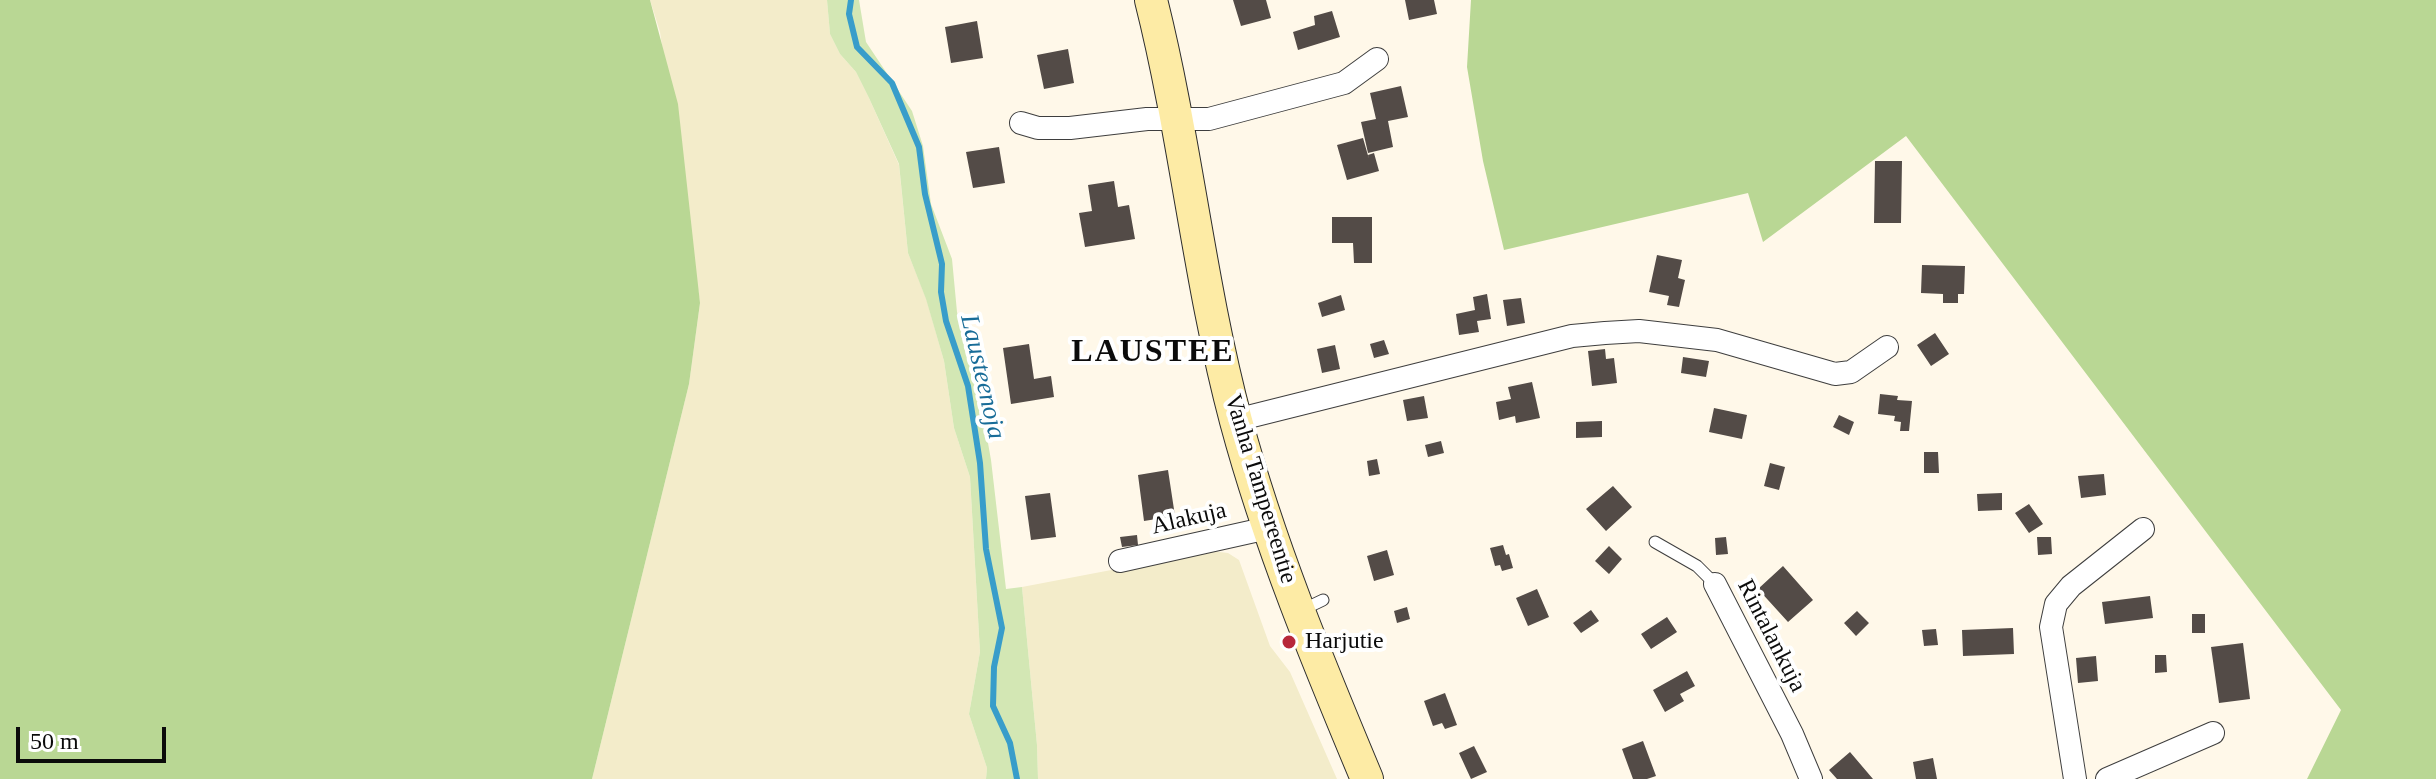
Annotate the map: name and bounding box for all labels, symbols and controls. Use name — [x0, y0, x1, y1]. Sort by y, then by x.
water label: Lausteenoja — [953, 312, 1011, 442]
district label: LAUSTEE — [1071, 334, 1235, 372]
street label: Vanha Tampereentie — [1218, 391, 1302, 587]
street label: Alakuja — [1149, 496, 1229, 542]
street label: Rintalankuja — [1730, 575, 1812, 697]
place label: Harjutie — [1305, 628, 1384, 656]
marker: Harjutie — [1280, 633, 1298, 651]
scale bar — [20, 711, 170, 761]
text: 50 m — [30, 728, 79, 754]

